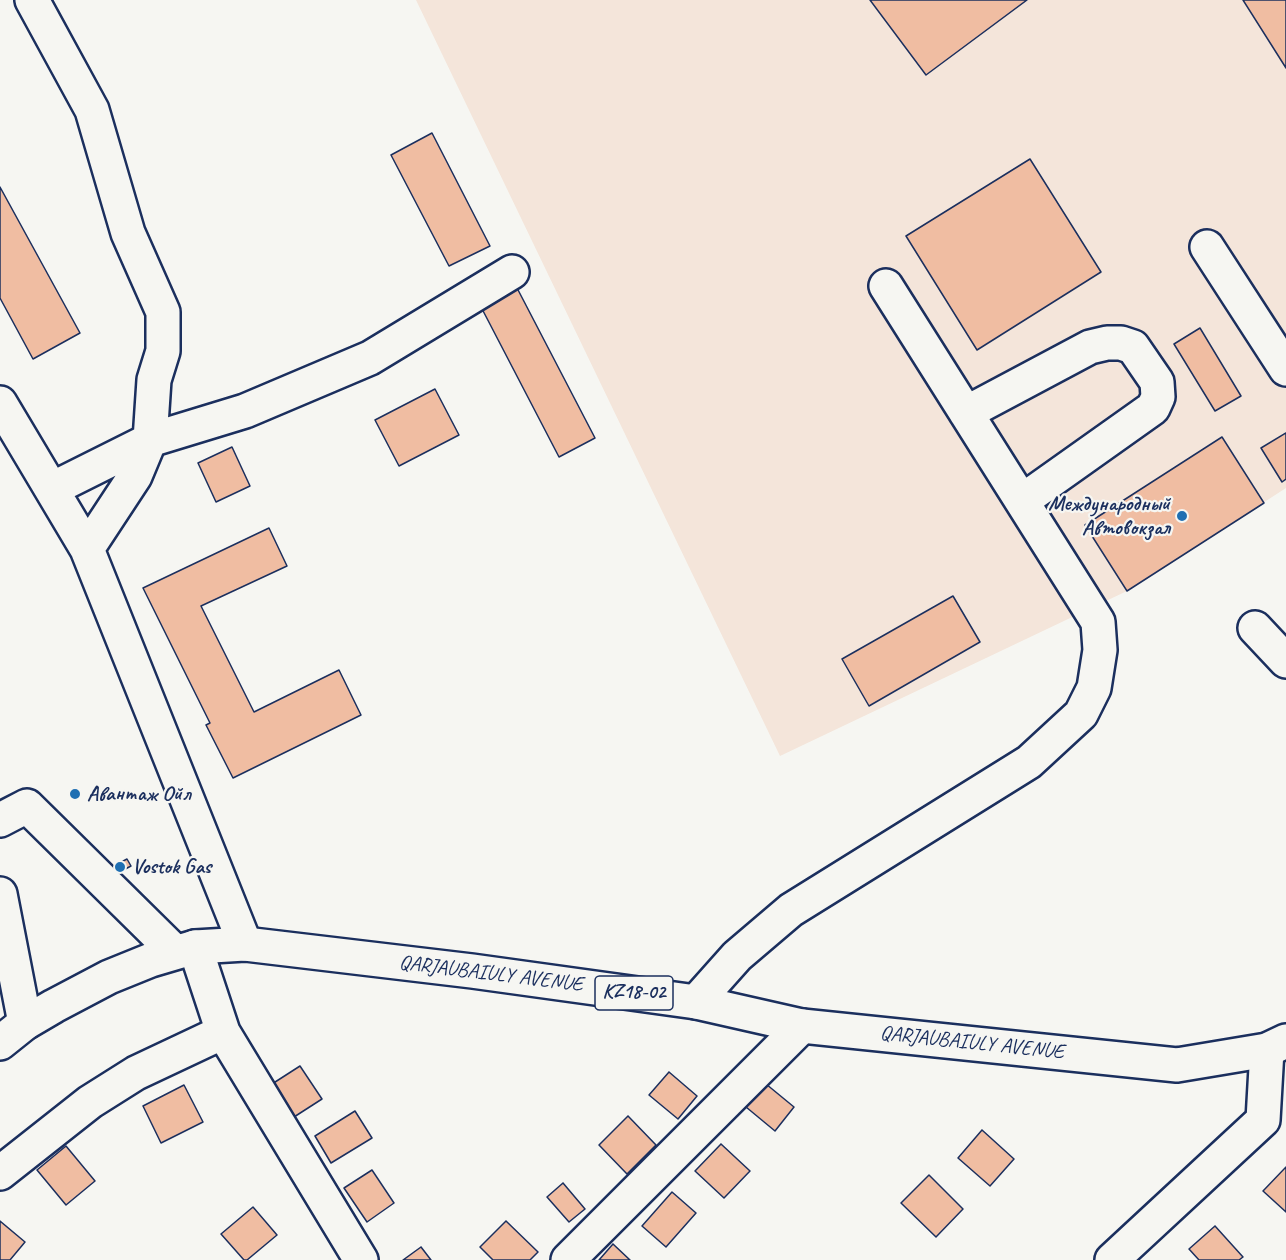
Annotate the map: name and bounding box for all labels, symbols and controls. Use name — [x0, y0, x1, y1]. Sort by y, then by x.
place label: Международный Автовокзал — [1048, 491, 1170, 541]
marker: Международный Автовокзал — [1175, 509, 1189, 523]
place label: Авантаж Ойл — [87, 781, 190, 807]
marker: Авантаж Ойл — [68, 787, 82, 801]
place label: Vostok Gas — [132, 854, 211, 880]
marker: Vostok Gas — [113, 860, 127, 874]
street label: QARJAUBAIULY AVENUE — [398, 950, 584, 998]
road number: KZ18-02 — [595, 976, 673, 1010]
street label: QARJAUBAIULY AVENUE — [879, 1021, 1065, 1065]

